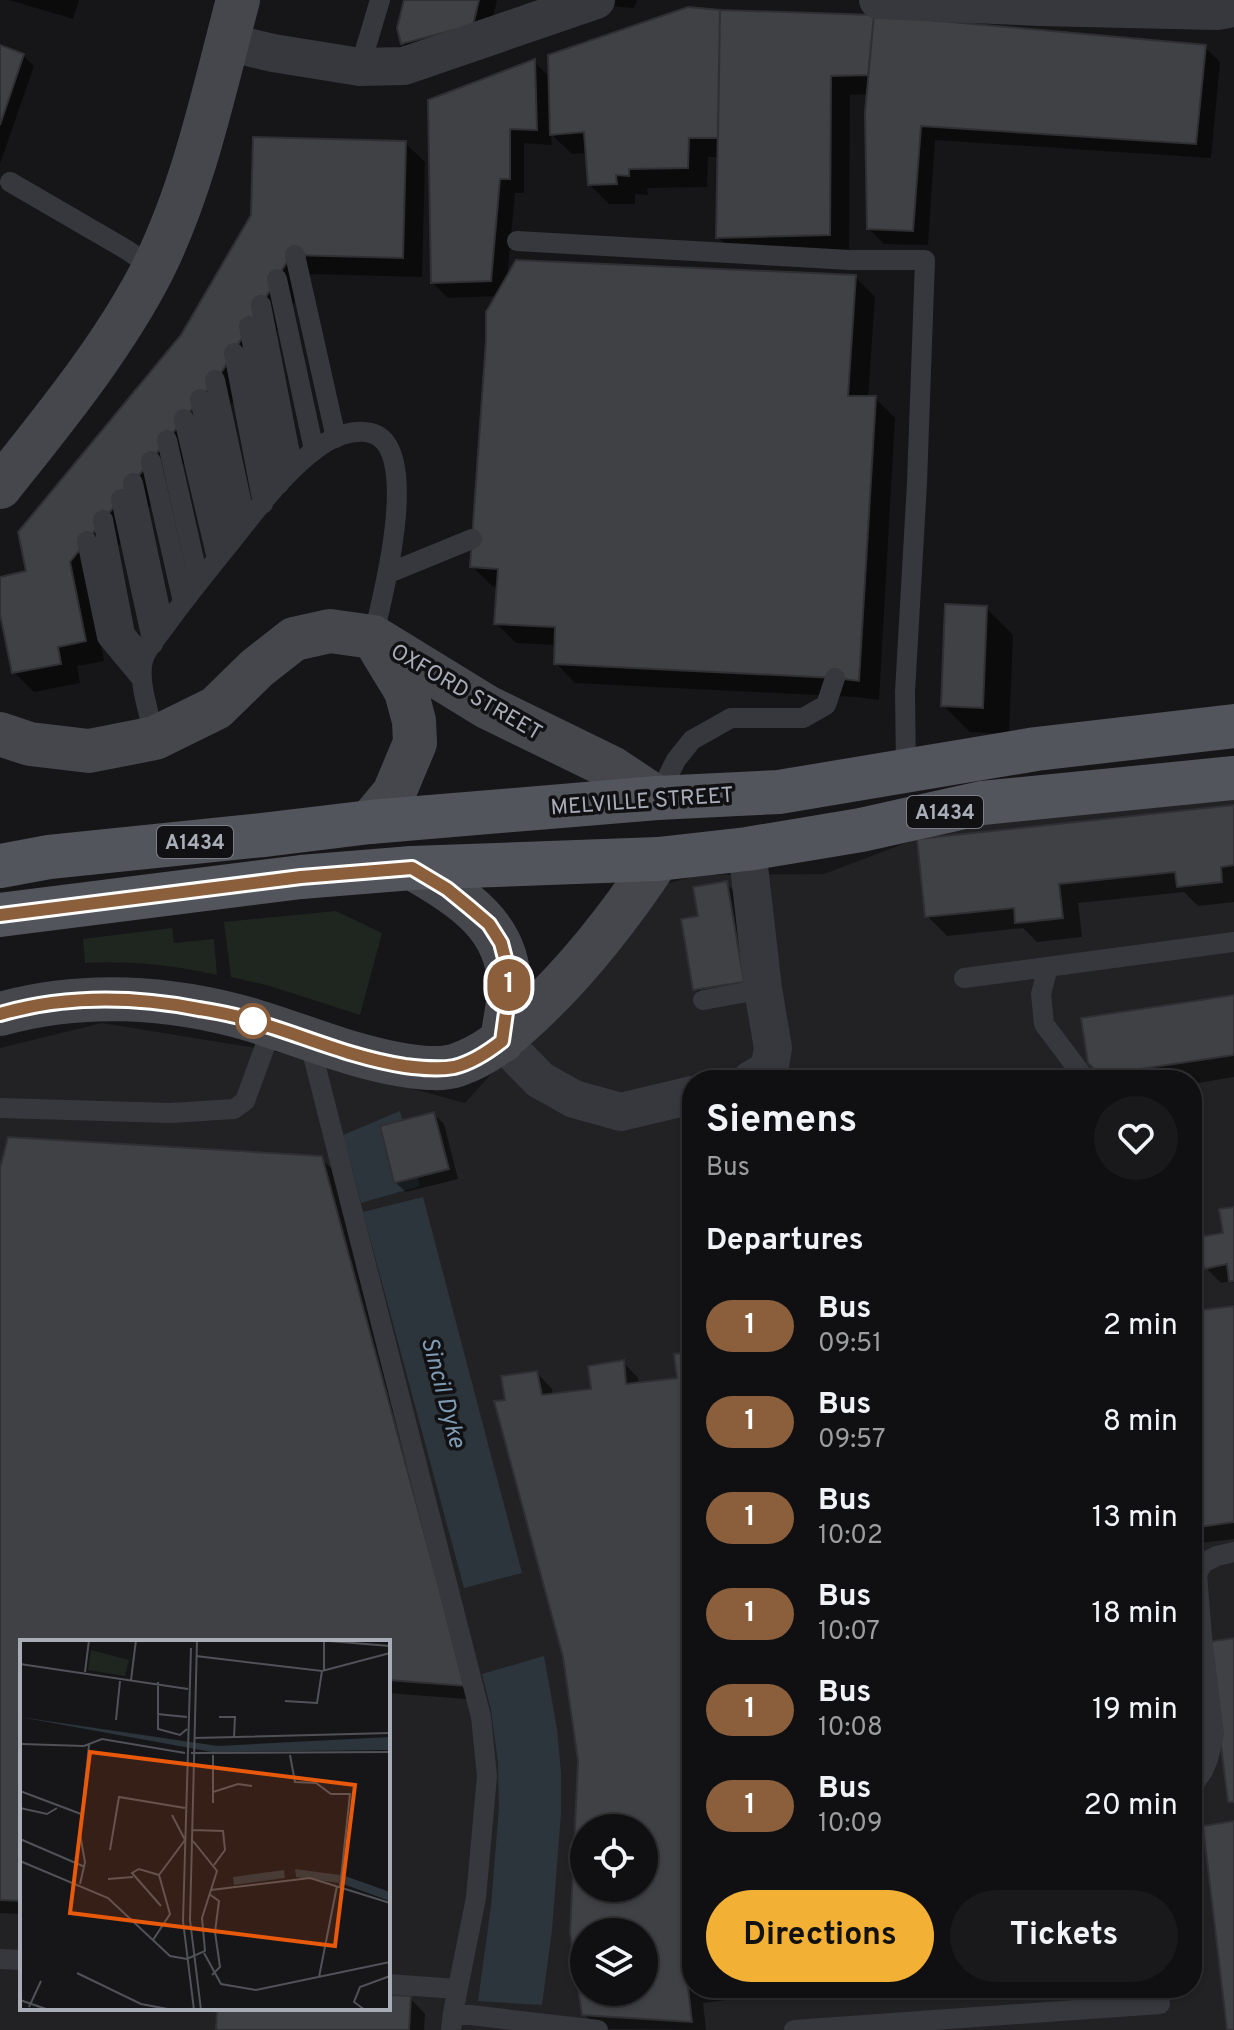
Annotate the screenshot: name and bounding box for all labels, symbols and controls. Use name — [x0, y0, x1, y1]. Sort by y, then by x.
street label: OXFORD STREET — [385, 639, 546, 747]
street label: MELVILLE STREET — [550, 783, 735, 822]
road number: A1434 — [907, 796, 983, 828]
road number: A1434 — [157, 826, 233, 858]
line badge: 1 — [483, 959, 535, 1011]
text: 1 — [503, 967, 515, 1003]
unlabelled marker — [236, 1004, 270, 1038]
button: heart — [1094, 1096, 1178, 1180]
text: Siemens — [706, 1097, 857, 1146]
text: Bus — [706, 1152, 750, 1185]
text: Departures — [706, 1223, 864, 1260]
text: Bus — [818, 1291, 871, 1328]
text: 1 — [744, 1308, 756, 1344]
text: 2 min — [1103, 1308, 1178, 1345]
text: 09:51 — [818, 1328, 882, 1361]
water label: Sincil Dyke — [413, 1334, 471, 1452]
text: Bus — [818, 1387, 871, 1424]
text: 1 — [744, 1404, 756, 1440]
text: 8 min — [1103, 1404, 1178, 1441]
text: 09:57 — [818, 1424, 886, 1457]
text: Bus — [818, 1483, 871, 1520]
text: 1 — [744, 1500, 756, 1536]
text: 13 min — [1092, 1500, 1178, 1537]
text: 10:02 — [818, 1520, 883, 1553]
text: Bus — [818, 1579, 871, 1616]
text: 1 — [744, 1596, 756, 1632]
text: 18 min — [1092, 1596, 1178, 1633]
text: 10:07 — [818, 1616, 880, 1649]
inset map — [20, 1640, 390, 2010]
text: Bus — [818, 1675, 871, 1712]
text: 1 — [744, 1692, 756, 1728]
text: 19 min — [1092, 1692, 1178, 1729]
text: 10:08 — [818, 1712, 883, 1745]
text: Bus — [818, 1771, 871, 1808]
text: 1 — [744, 1788, 756, 1824]
text: 20 min — [1083, 1788, 1178, 1825]
text: 10:09 — [818, 1808, 882, 1841]
map controls — [570, 1814, 658, 2006]
button: locate — [570, 1814, 658, 1902]
button: Directions — [706, 1890, 934, 1982]
button: Tickets — [950, 1890, 1178, 1982]
button: layers — [570, 1918, 658, 2006]

